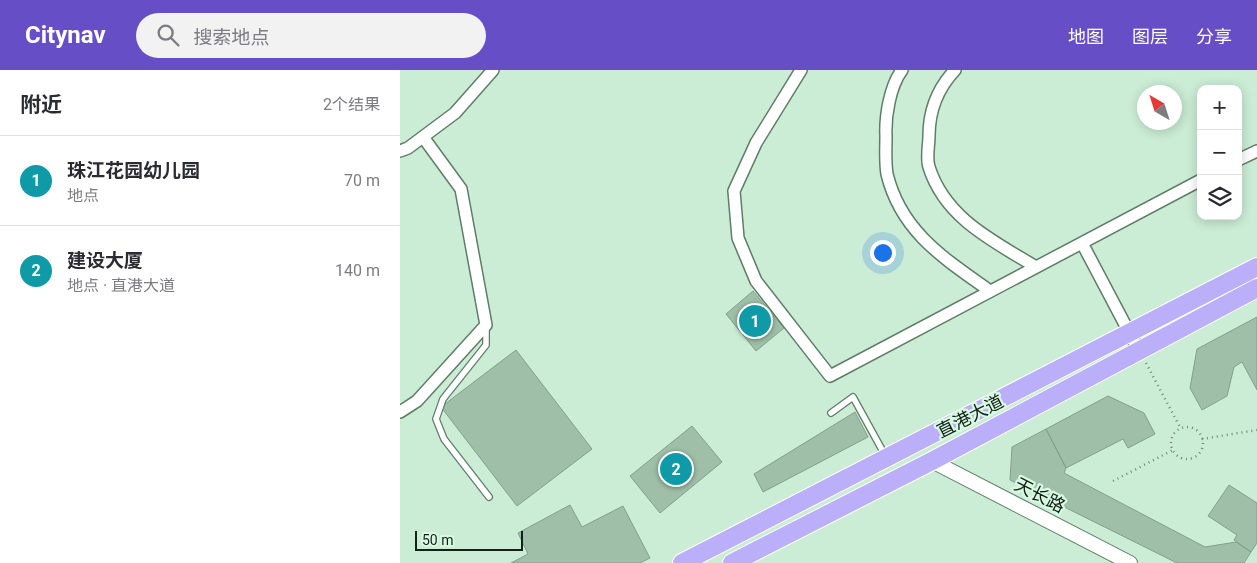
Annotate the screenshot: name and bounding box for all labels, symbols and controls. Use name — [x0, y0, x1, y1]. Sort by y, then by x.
search box — [136, 13, 486, 58]
text: Citynav — [25, 21, 106, 49]
icon: search — [154, 21, 182, 49]
text: 搜索地点 — [194, 26, 270, 49]
text: 地图 — [1068, 26, 1104, 47]
text: 图层 — [1132, 26, 1168, 47]
text: 分享 — [1196, 26, 1232, 47]
north arrow — [1137, 85, 1182, 130]
map controls — [1197, 85, 1242, 220]
button: + — [1197, 85, 1242, 130]
text: 附近 — [20, 93, 62, 117]
text: 2个结果 — [323, 95, 380, 114]
button: − — [1197, 130, 1242, 175]
text: 珠江花园幼儿园 — [67, 159, 200, 182]
text: 1 — [31, 171, 41, 190]
text: 70 m — [344, 171, 380, 190]
button: layers — [1197, 175, 1242, 220]
text: 地点 — [67, 186, 99, 205]
your location — [870, 240, 896, 266]
text: 建设大厦 — [67, 249, 143, 272]
text: 2 — [31, 261, 41, 280]
text: 140 m — [335, 261, 380, 280]
text: 地点 · 直港大道 — [67, 276, 175, 295]
pin: 1 — [739, 302, 771, 340]
street label: 直港大道 — [933, 390, 1007, 442]
pin: 2 — [660, 450, 692, 488]
street label: 天长路 — [1011, 473, 1069, 517]
scale bar — [415, 528, 522, 551]
text: 50 m — [422, 532, 454, 548]

